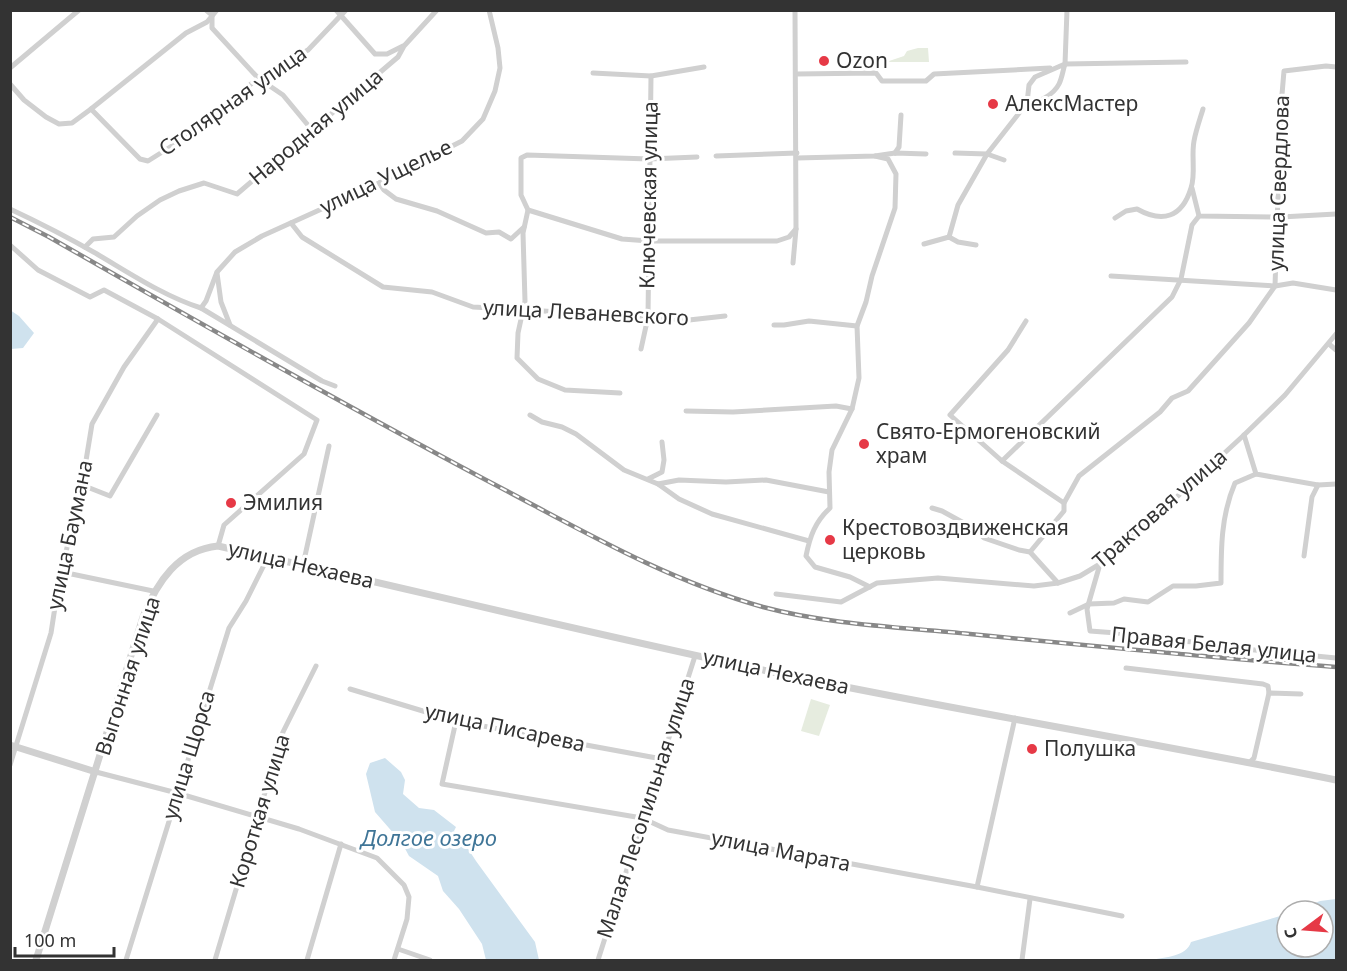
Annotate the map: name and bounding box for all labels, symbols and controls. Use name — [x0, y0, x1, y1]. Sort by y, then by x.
street label: Столярная улица — [153, 39, 312, 162]
place label: Ozon — [836, 46, 888, 74]
marker: Ozon — [817, 54, 831, 68]
street label: Народная улица — [242, 62, 388, 191]
place label: АлексМастер — [1005, 89, 1138, 117]
street label: улица Свердлова — [1261, 95, 1295, 271]
marker: АлексМастер — [986, 97, 1000, 111]
street label: Ключевская улица — [632, 101, 664, 289]
street label: улица Ущелье — [315, 132, 456, 220]
street label: улица Леваневского — [482, 293, 690, 331]
place label: Свято-Ермогеновский храм — [876, 417, 1101, 469]
marker: Свято-Ермогеновский храм — [857, 437, 871, 451]
street label: Трактовая улица — [1086, 442, 1232, 574]
street label: улица Баумана — [39, 457, 99, 612]
place label: Эмилия — [243, 488, 323, 516]
marker: Эмилия — [224, 496, 238, 510]
place label: Крестовоздвиженская церковь — [842, 513, 1069, 565]
marker: Крестовоздвиженская церковь — [823, 533, 837, 547]
street label: улица Нехаева — [226, 534, 377, 594]
street label: Выгонная улица — [88, 593, 166, 759]
street label: Правая Белая улица — [1110, 619, 1318, 669]
street label: улица Нехаева — [701, 642, 852, 700]
street label: Малая Лесопильная улица — [590, 674, 700, 942]
street label: улица Щорса — [155, 687, 221, 823]
street label: улица Писарева — [422, 696, 588, 758]
street label: Короткая улица — [222, 730, 296, 891]
place label: Полушка — [1044, 734, 1136, 762]
marker: Полушка — [1025, 742, 1039, 756]
water label: Долгое озеро — [359, 822, 497, 852]
street label: улица Марата — [709, 823, 853, 877]
north arrow — [1275, 899, 1335, 959]
scale bar — [15, 920, 114, 958]
text: С — [1279, 925, 1303, 941]
text: 100 m — [24, 928, 76, 952]

